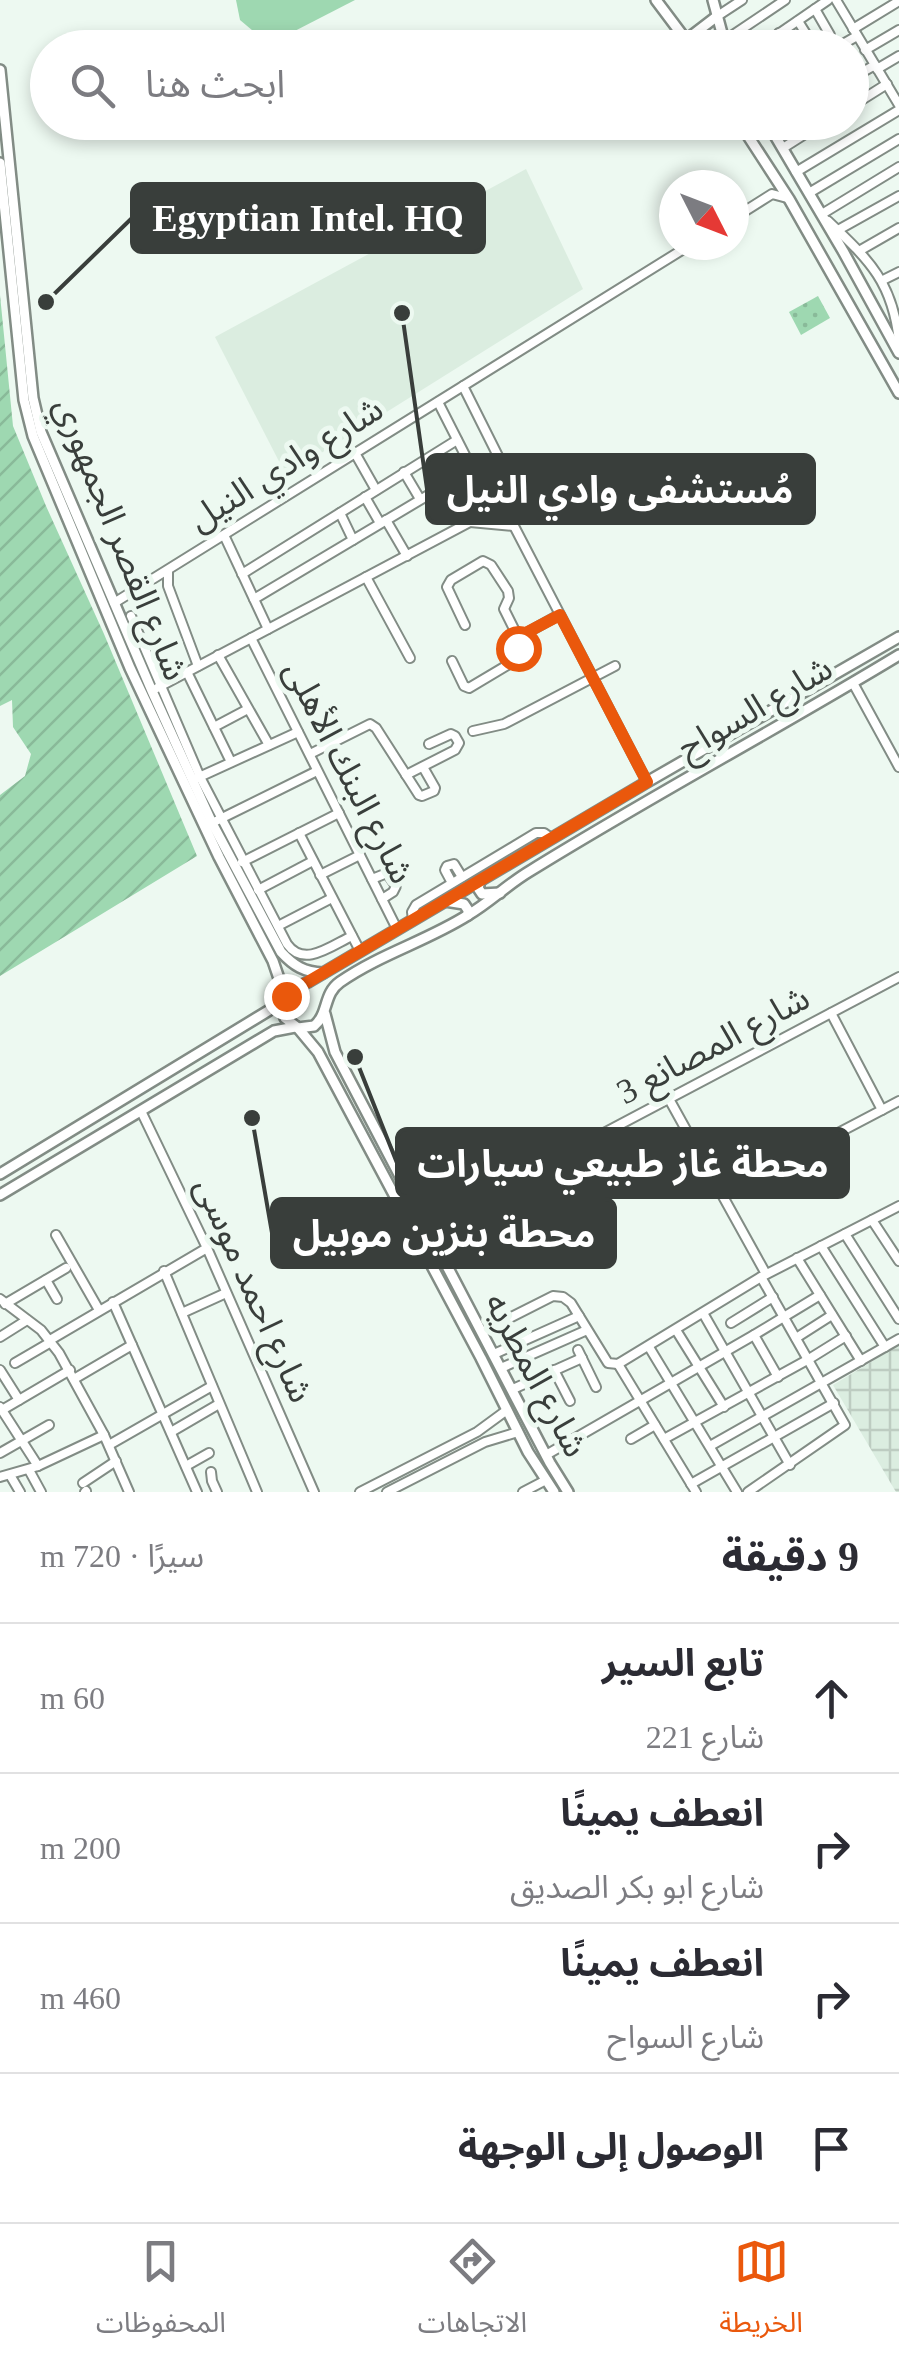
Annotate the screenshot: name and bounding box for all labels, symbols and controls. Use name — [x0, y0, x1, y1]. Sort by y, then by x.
search box — [30, 30, 869, 140]
icon: search — [65, 58, 120, 113]
text: ابحث هنا — [145, 63, 285, 105]
north arrow — [659, 170, 749, 260]
callout: Egyptian Intel. HQ — [132, 184, 484, 252]
text: Egyptian Intel. HQ — [152, 197, 464, 239]
street label: شارع وادي النيل — [182, 389, 394, 545]
street label: شارع القصر الجمهوري — [40, 392, 195, 689]
callout: مُستشفى وادي النيل — [427, 455, 814, 523]
text: مُستشفى وادي النيل — [447, 469, 793, 521]
route start — [496, 626, 542, 672]
street label: شارع السواح — [671, 648, 842, 773]
street label: شارع البنك الأهلى — [271, 654, 422, 892]
route end — [264, 974, 310, 1020]
street label: شارع المصانع 3 — [610, 978, 819, 1117]
callout: محطة غاز طبيعي سيارات — [397, 1129, 848, 1197]
text: محطة غاز طبيعي سيارات — [417, 1143, 829, 1195]
street label: شارع احمد موسى — [182, 1172, 321, 1411]
callout: محطة بنزين موبيل — [272, 1199, 615, 1267]
text: محطة بنزين موبيل — [293, 1213, 595, 1256]
street label: شارع المطريه — [471, 1286, 595, 1466]
text: 9 دقيقة — [722, 1534, 859, 1580]
text: سيرًا · 720 m — [40, 1538, 204, 1574]
text: تابع السير — [602, 1642, 764, 1684]
icon: ahead — [804, 1671, 859, 1726]
text: 60 m — [40, 1680, 105, 1716]
text: شارع 221 — [646, 1719, 764, 1755]
text: انعطف يمينًا — [560, 1792, 764, 1834]
icon: right — [804, 1821, 859, 1876]
text: 200 m — [40, 1830, 121, 1866]
text: شارع ابو بكر الصديق — [510, 1869, 764, 1905]
text: انعطف يمينًا — [560, 1942, 764, 1984]
icon: right — [804, 1971, 859, 2026]
text: 460 m — [40, 1980, 121, 2016]
text: شارع السواح — [607, 2019, 764, 2055]
icon: arrive — [804, 2121, 859, 2176]
text: الوصول إلى الوجهة — [458, 2126, 764, 2168]
tab: المحفوظات — [96, 2234, 226, 2353]
tab: الاتجاهات — [418, 2234, 527, 2353]
tab: الخريطة — [719, 2234, 803, 2353]

